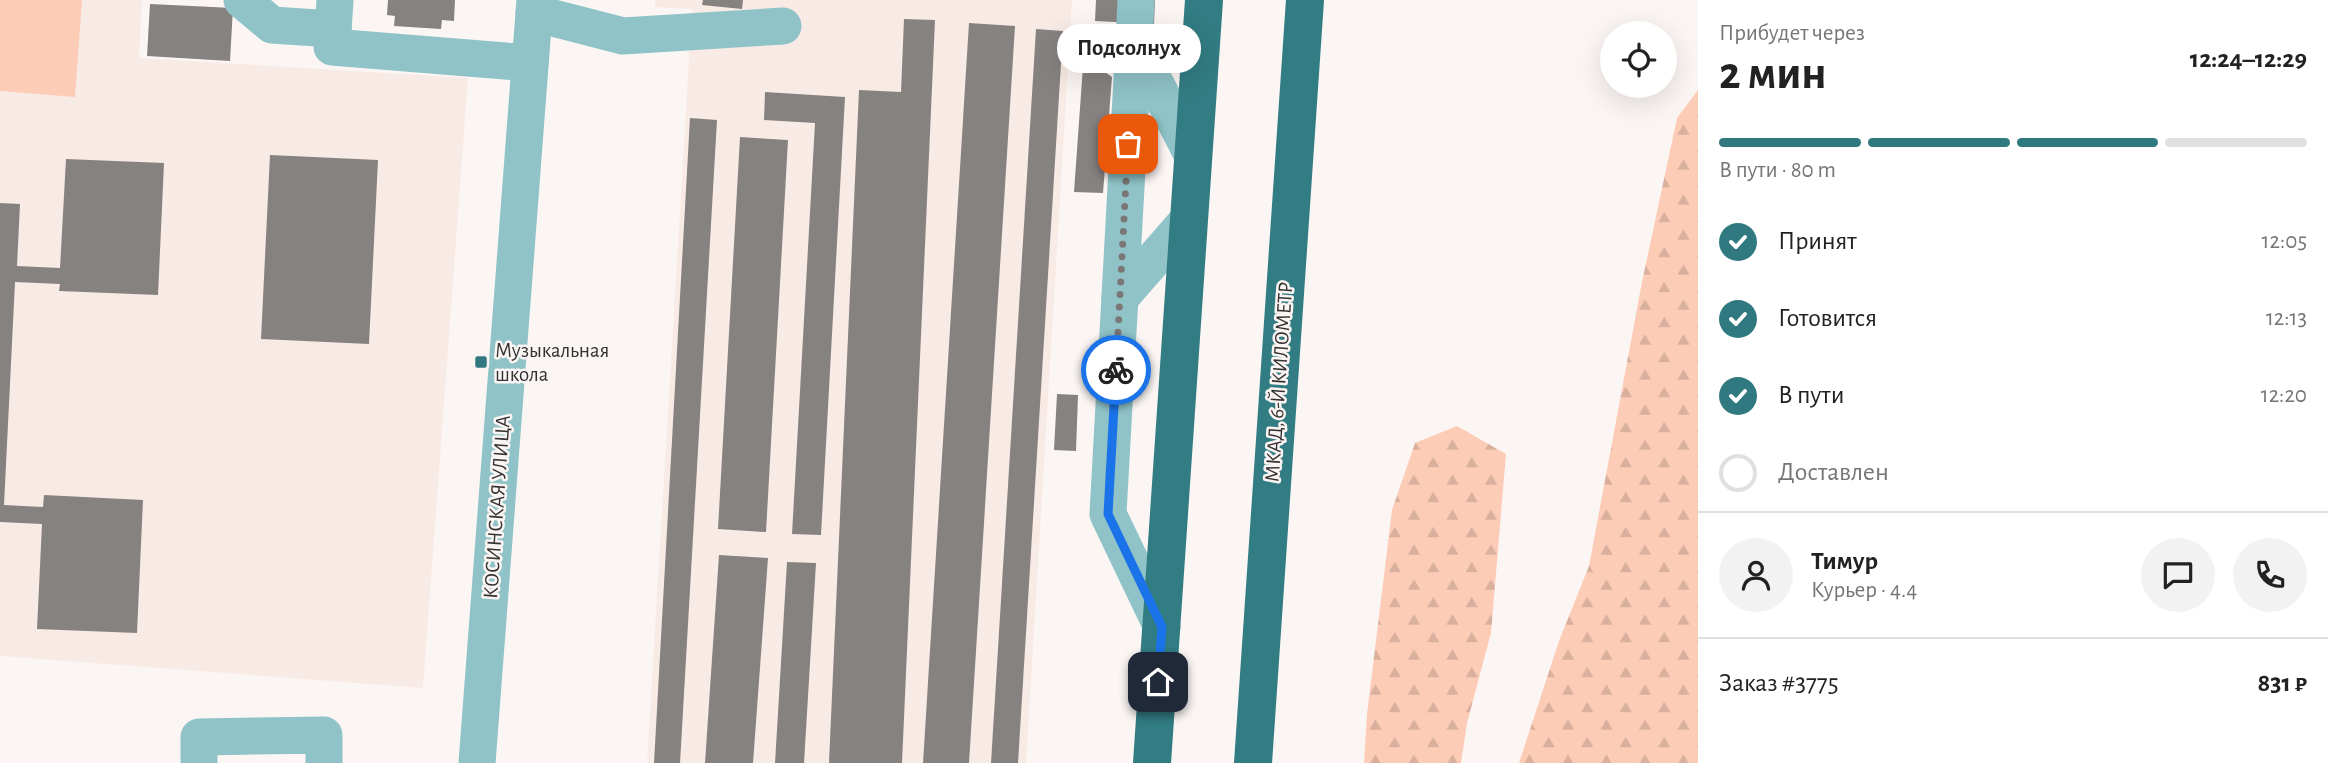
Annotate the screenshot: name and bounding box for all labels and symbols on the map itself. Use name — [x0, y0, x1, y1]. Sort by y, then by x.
callout: Подсолнух — [1056, 25, 1200, 74]
pin — [1098, 114, 1158, 174]
street label: МКАД, 6-Й КИЛОМЕТР — [1261, 281, 1296, 483]
courier — [1081, 335, 1151, 405]
place label: Музыкальная школа — [495, 340, 609, 385]
marker: Музыкальная школа — [473, 354, 489, 370]
street label: КОСИНСКАЯ УЛИЦА — [480, 414, 514, 600]
pin — [1128, 652, 1188, 712]

